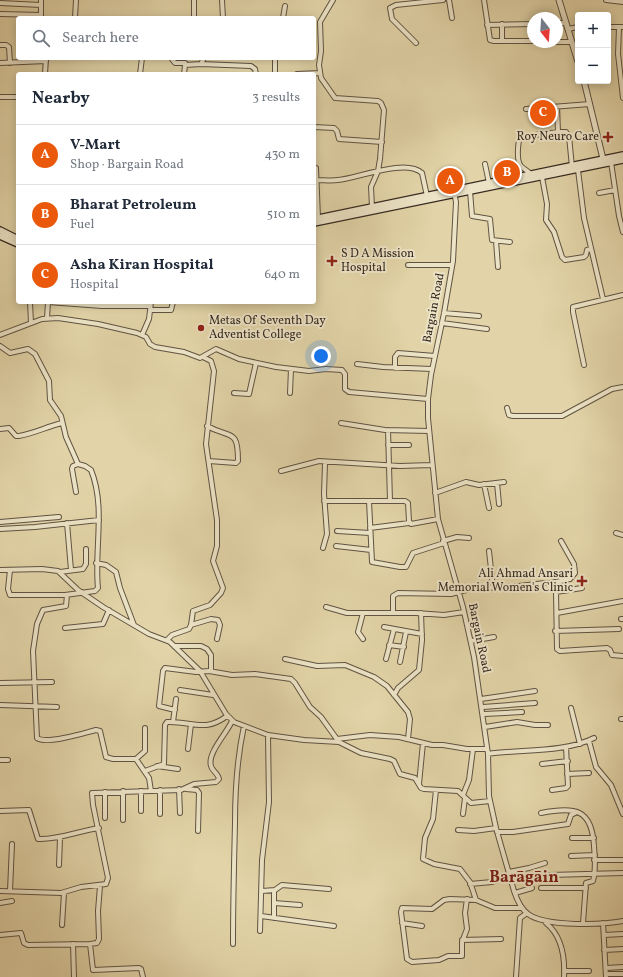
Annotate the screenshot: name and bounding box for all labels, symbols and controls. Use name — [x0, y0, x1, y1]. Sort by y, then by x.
north arrow — [527, 12, 563, 48]
map controls — [575, 12, 611, 84]
button: + — [575, 12, 611, 48]
search box — [16, 16, 316, 60]
icon: search — [30, 27, 52, 49]
text: Search here — [62, 28, 139, 49]
button: − — [575, 48, 611, 84]
text: Nearby — [32, 87, 90, 110]
text: 3 results — [252, 89, 300, 107]
pin: C — [530, 98, 556, 128]
place label: Roy Neuro Care — [517, 129, 599, 145]
marker: Roy Neuro Care — [602, 131, 614, 143]
text: V-Mart — [70, 135, 120, 156]
text: A — [40, 146, 50, 164]
text: 430 m — [264, 146, 300, 164]
text: Shop · Bargain Road — [70, 156, 184, 174]
pin: B — [494, 158, 520, 188]
pin: A — [437, 166, 463, 196]
text: Bharat Petroleum — [70, 195, 196, 216]
text: B — [41, 206, 49, 224]
text: 510 m — [267, 206, 300, 224]
text: Fuel — [70, 216, 94, 234]
place label: S D A Mission Hospital — [341, 246, 414, 276]
text: Asha Kiran Hospital — [70, 255, 214, 276]
marker: S D A Mission Hospital — [326, 255, 338, 267]
text: C — [41, 266, 49, 284]
text: 640 m — [264, 266, 300, 284]
street label: Bargain Road — [419, 271, 449, 344]
text: Hospital — [70, 276, 119, 294]
place label: Metas Of Seventh Day Adventist College — [209, 313, 326, 343]
marker: Metas Of Seventh Day Adventist College — [196, 323, 206, 333]
your location — [311, 346, 331, 366]
place label: Ali Ahmad Ansari Memorial Women's Clinic — [438, 566, 573, 596]
marker: Ali Ahmad Ansari Memorial Women's Clinic — [576, 575, 588, 587]
street label: Bargain Road — [464, 602, 494, 675]
district label: Barāgāin — [489, 867, 559, 889]

